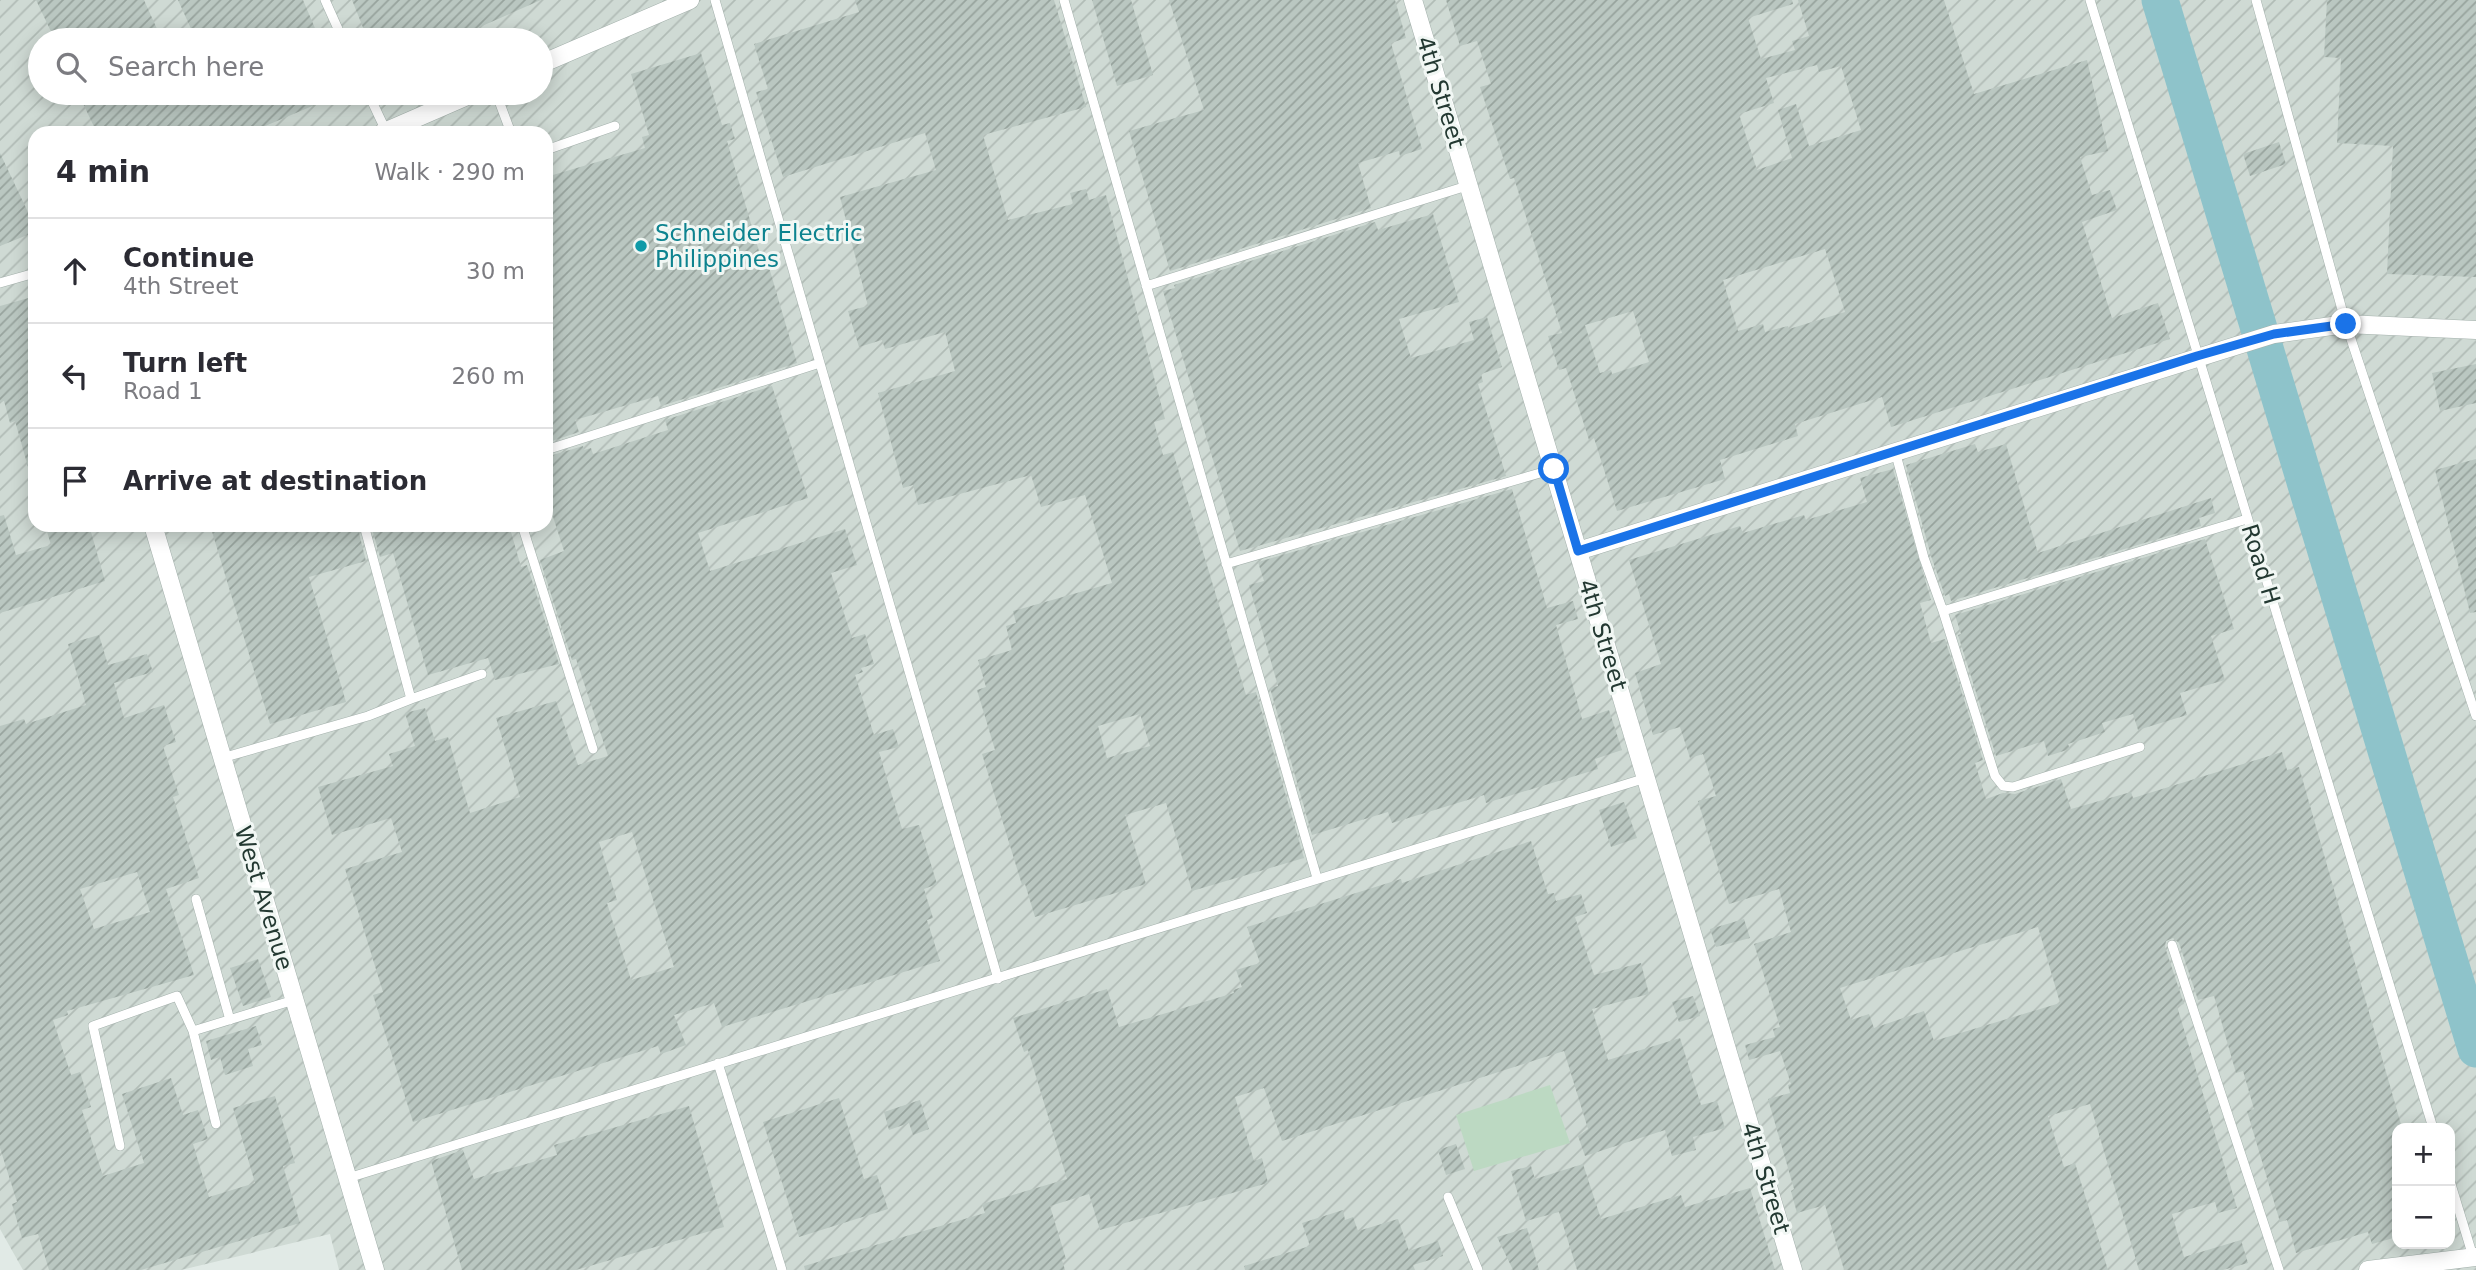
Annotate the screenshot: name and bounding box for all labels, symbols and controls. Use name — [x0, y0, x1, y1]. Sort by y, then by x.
search box — [28, 28, 553, 105]
street label: 4th Street — [1412, 33, 1470, 151]
icon: search — [52, 48, 90, 86]
text: Search here — [108, 52, 264, 82]
text: 4 min — [56, 154, 150, 189]
text: Walk · 290 m — [374, 159, 525, 185]
place label: Schneider Electric Philippines — [655, 220, 863, 272]
marker: Schneider Electric Philippines — [633, 238, 649, 254]
text: Continue — [123, 243, 254, 273]
icon: ahead — [56, 252, 94, 290]
text: 30 m — [466, 258, 525, 284]
text: 4th Street — [123, 273, 238, 299]
route end — [2330, 308, 2361, 339]
text: Turn left — [123, 348, 247, 378]
icon: left — [56, 357, 94, 395]
text: 260 m — [451, 363, 525, 389]
text: Road 1 — [123, 378, 203, 404]
route start — [1538, 453, 1569, 484]
icon: arrive — [56, 462, 94, 500]
text: Arrive at destination — [123, 466, 427, 496]
street label: Road H — [2237, 521, 2285, 607]
street label: 4th Street — [1574, 576, 1632, 694]
street label: West Avenue — [230, 823, 298, 973]
street label: 4th Street — [1737, 1119, 1795, 1237]
map controls — [2392, 1123, 2455, 1249]
button: + — [2392, 1123, 2455, 1186]
button: − — [2392, 1186, 2455, 1249]

